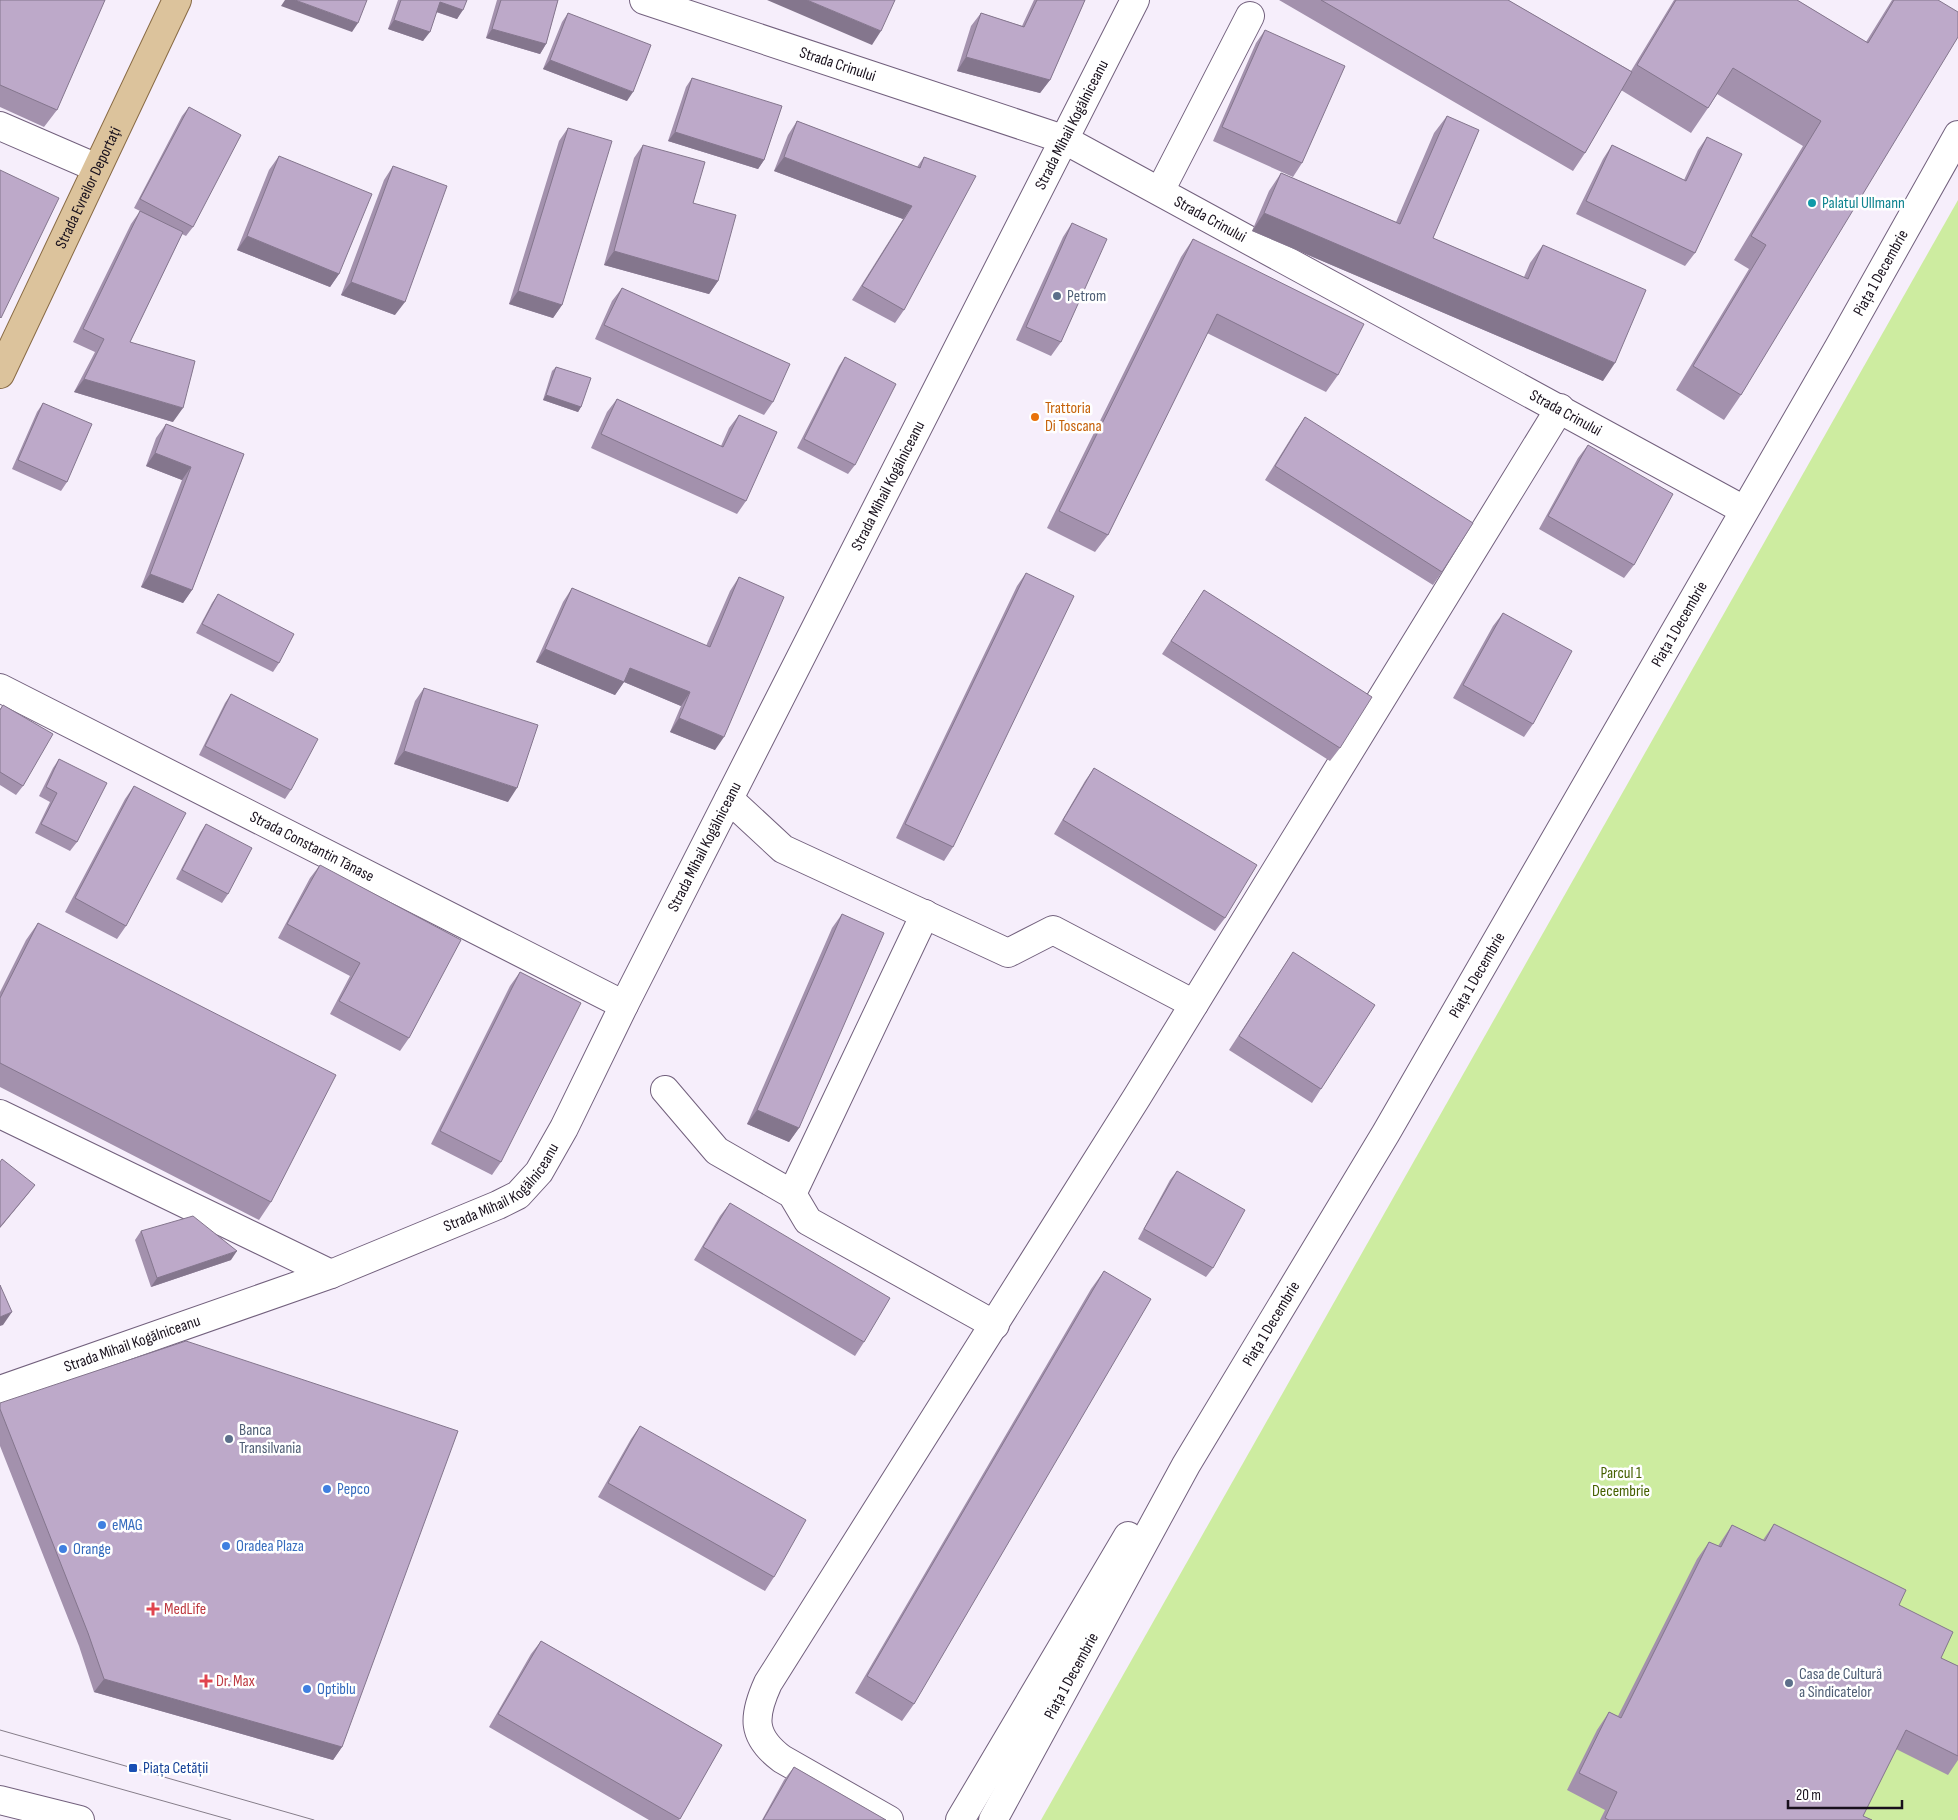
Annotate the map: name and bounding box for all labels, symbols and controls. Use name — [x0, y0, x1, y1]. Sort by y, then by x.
street label: Strada Crinului — [797, 43, 878, 86]
street label: Strada Mihail Kogălniceanu — [1031, 57, 1112, 193]
street label: Strada Evreilor Deportaţi — [51, 124, 125, 252]
street label: Strada Crinului — [1171, 192, 1249, 246]
place label: Palatul Ullmann — [1822, 194, 1905, 213]
marker: Palatul Ullmann — [1806, 197, 1818, 209]
street label: Piața 1 Decembrie — [1849, 226, 1912, 319]
place label: Petrom — [1067, 287, 1106, 306]
marker: Petrom — [1051, 290, 1063, 302]
street label: Strada Crinului — [1526, 386, 1605, 440]
place label: Trattoria Di Toscana — [1045, 399, 1102, 436]
marker: Trattoria Di Toscana — [1029, 411, 1041, 423]
street label: Strada Mihail Kogălniceanu — [847, 418, 929, 554]
street label: Piața 1 Decembrie — [1647, 578, 1711, 670]
street label: Strada Mihail Kogălniceanu — [664, 779, 745, 915]
street label: Strada Constantin Tănase — [247, 807, 377, 886]
street label: Piața 1 Decembrie — [1445, 929, 1509, 1021]
street label: Strada Mihail Kogălniceanu — [441, 1140, 563, 1236]
street label: Piața 1 Decembrie — [1238, 1278, 1304, 1370]
street label: Strada Mihail Kogălniceanu — [62, 1311, 203, 1376]
place label: Banca Transilvania — [239, 1421, 301, 1458]
marker: Banca Transilvania — [223, 1433, 235, 1445]
park label: Parcul 1 Decembrie — [1592, 1464, 1650, 1501]
place label: Pepco — [337, 1480, 370, 1499]
marker: Pepco — [321, 1483, 333, 1495]
place label: eMAG — [112, 1516, 143, 1535]
marker: eMAG — [96, 1519, 108, 1531]
place label: Oradea Plaza — [236, 1537, 304, 1556]
place label: Orange — [73, 1540, 111, 1559]
marker: Oradea Plaza — [220, 1540, 232, 1552]
marker: Orange — [57, 1543, 69, 1555]
place label: MedLife — [164, 1600, 206, 1619]
marker: MedLife — [146, 1602, 160, 1616]
street label: Piața 1 Decembrie — [1040, 1629, 1103, 1722]
place label: Casa de Cultură a Sindicatelor — [1799, 1665, 1882, 1702]
place label: Dr. Max — [216, 1672, 255, 1691]
marker: Dr. Max — [200, 1675, 212, 1687]
marker: Casa de Cultură a Sindicatelor — [1783, 1677, 1795, 1689]
place label: Optiblu — [317, 1680, 356, 1699]
marker: Optiblu — [301, 1683, 313, 1695]
place label: Piața Cetății — [143, 1759, 208, 1778]
marker: Piața Cetății — [127, 1762, 139, 1774]
scale bar — [1788, 1778, 1902, 1810]
text: 20 m — [1796, 1786, 1821, 1805]

